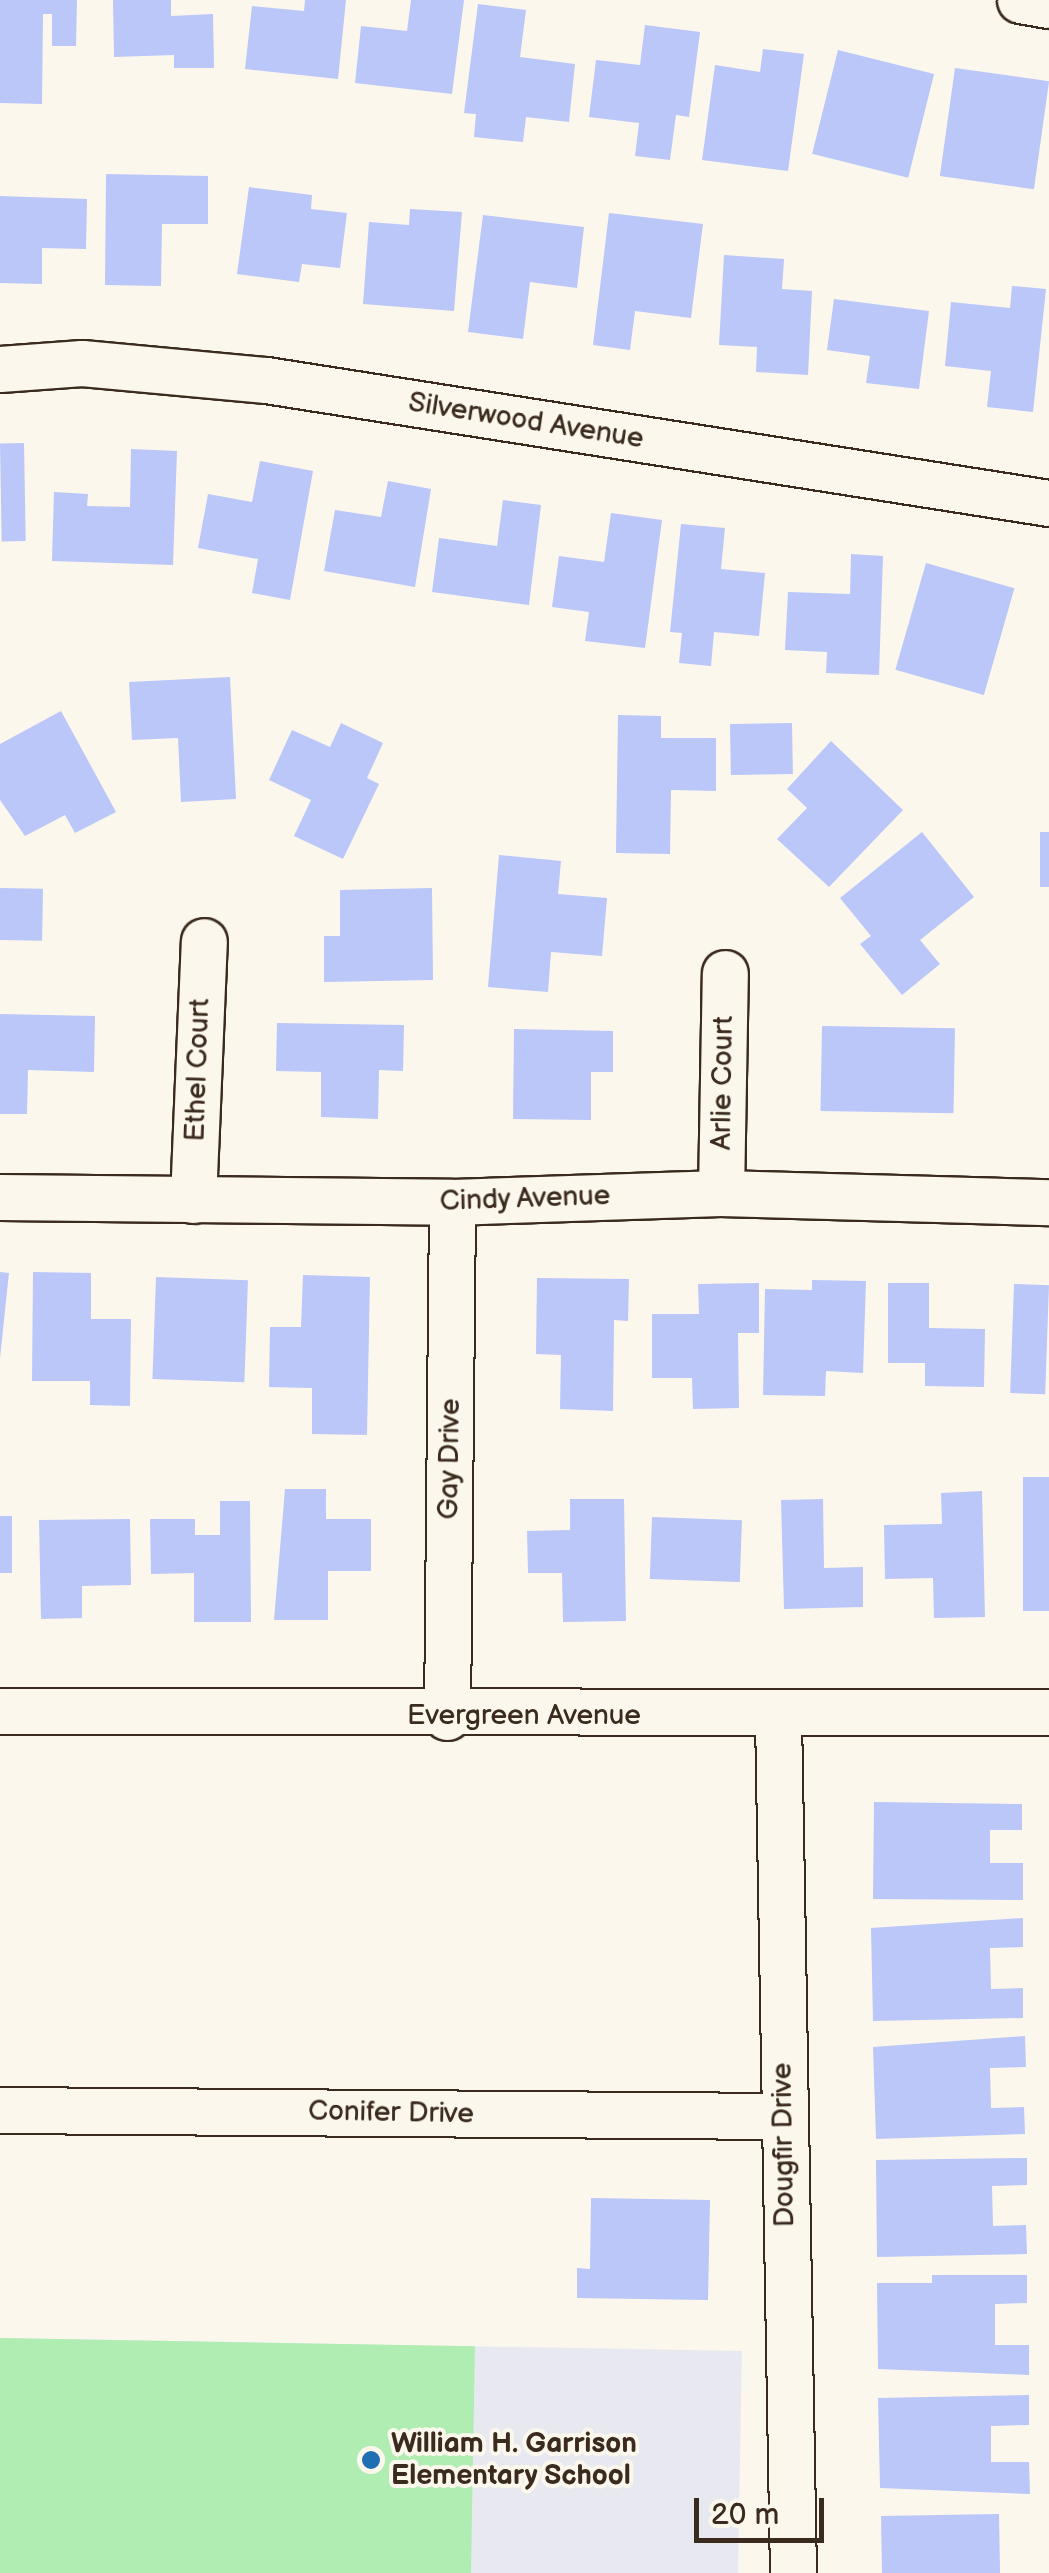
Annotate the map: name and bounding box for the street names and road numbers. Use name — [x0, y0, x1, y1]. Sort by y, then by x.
street label: Silverwood Avenue — [406, 386, 646, 456]
street label: Ethel Court — [179, 998, 217, 1142]
street label: Arlie Court — [705, 1016, 741, 1150]
street label: Cindy Avenue — [438, 1179, 612, 1219]
street label: Gay Drive — [432, 1397, 468, 1521]
street label: Evergreen Avenue — [407, 1699, 641, 1733]
street label: Dougfir Drive — [766, 2062, 802, 2228]
street label: Conifer Drive — [308, 2095, 474, 2131]

